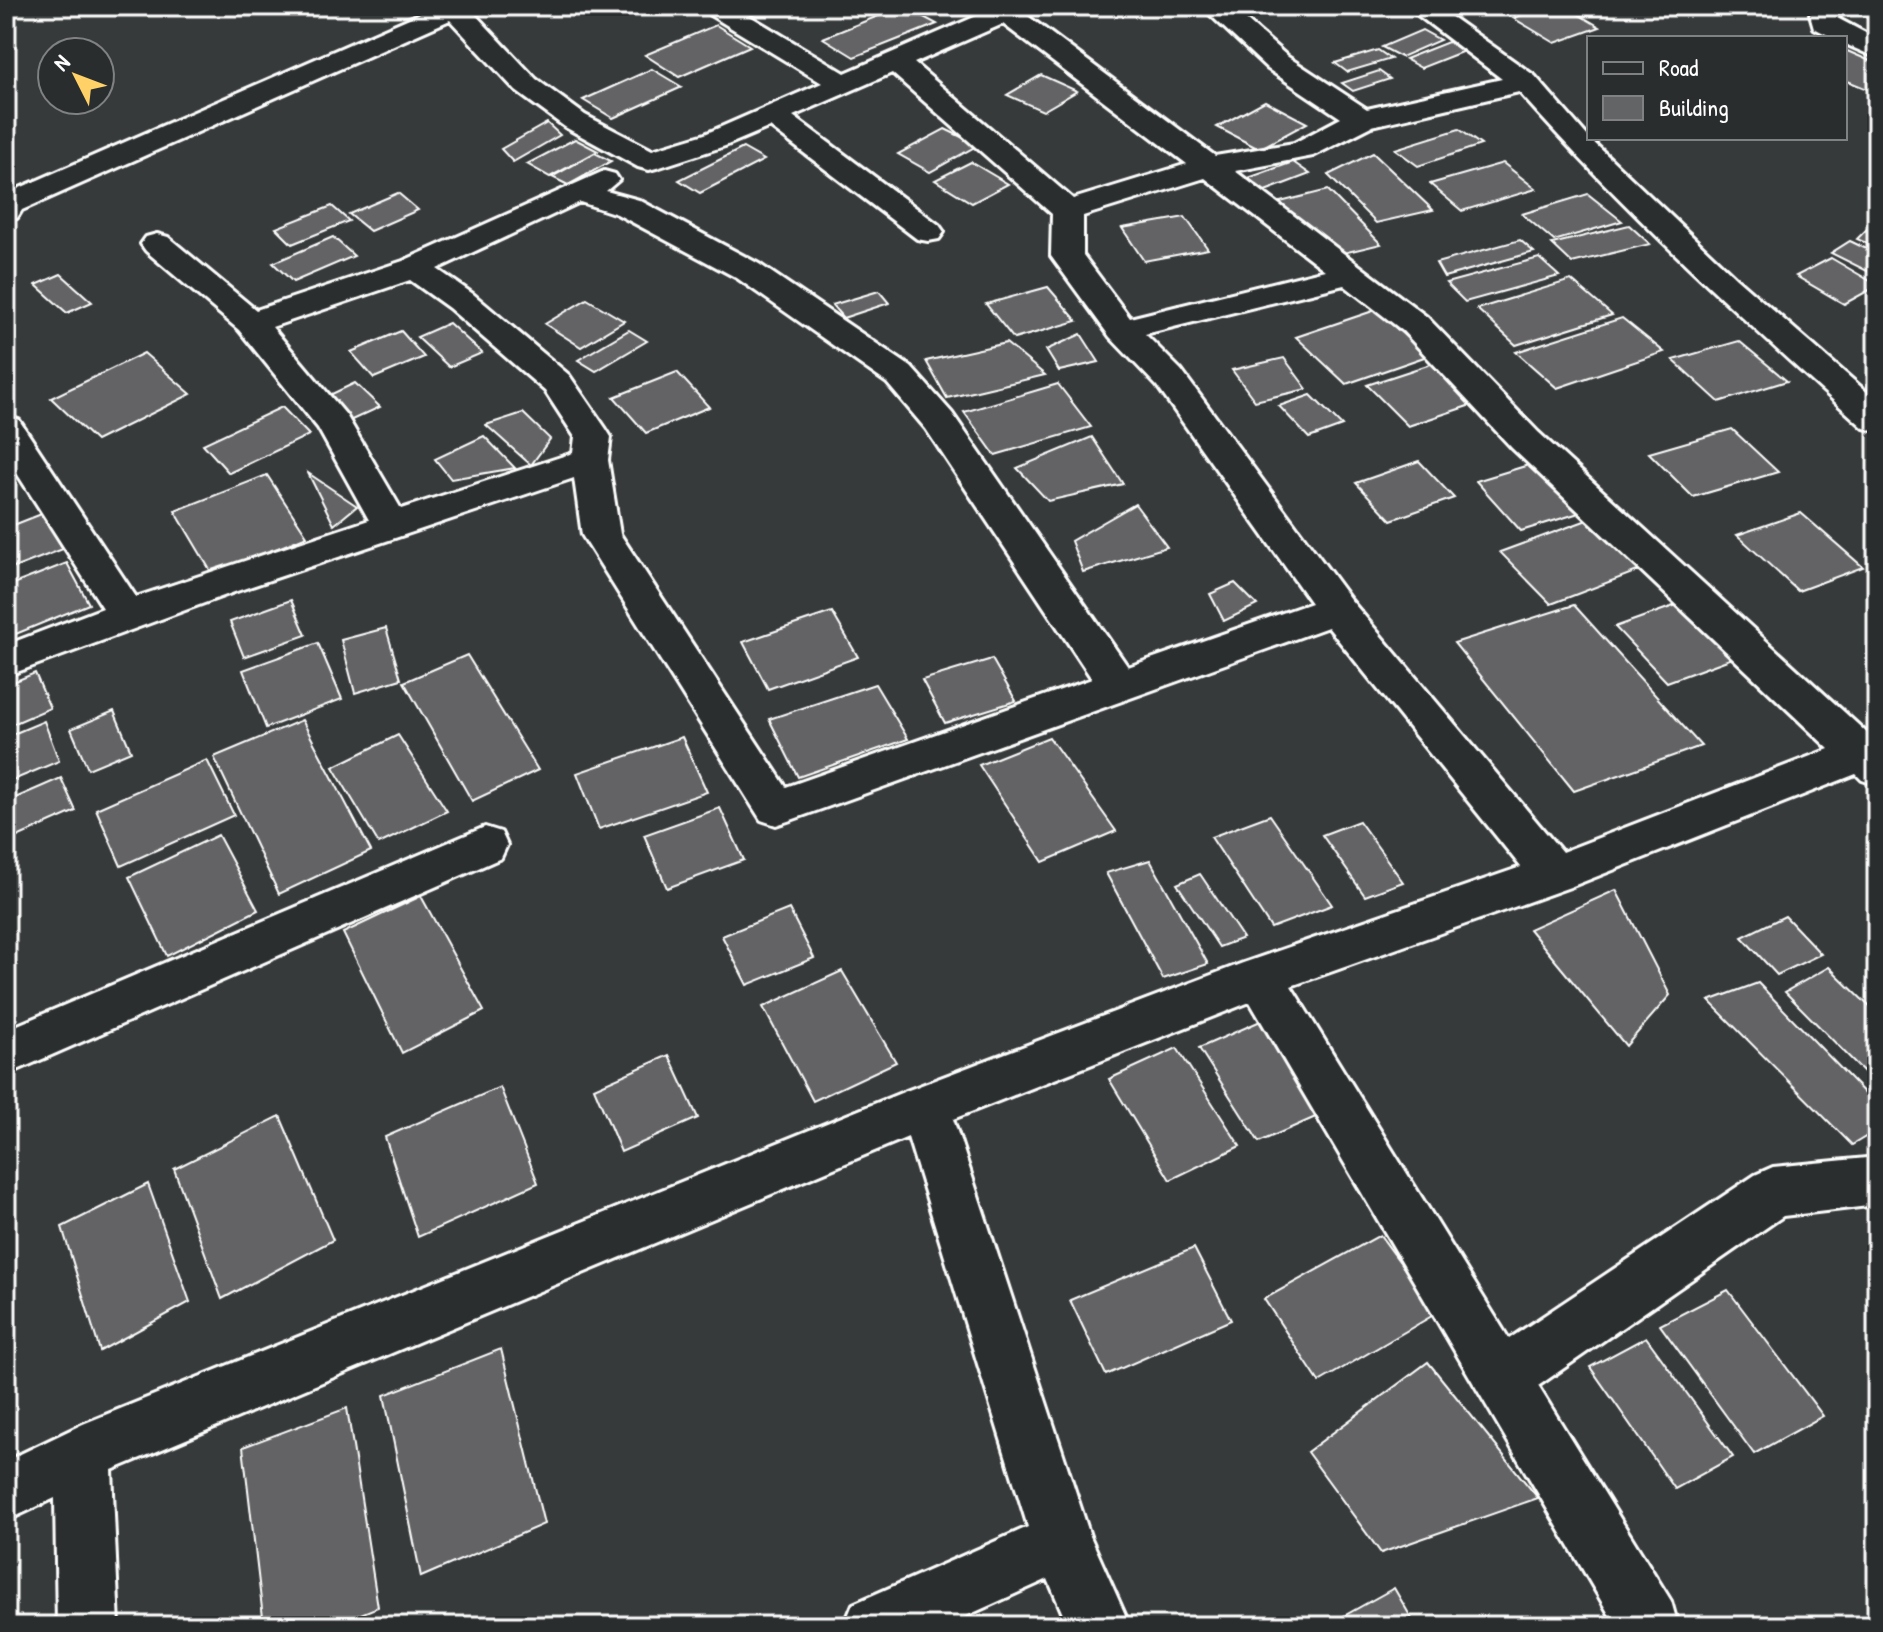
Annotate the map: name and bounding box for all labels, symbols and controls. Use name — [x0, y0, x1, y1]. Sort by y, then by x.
north arrow — [36, 36, 116, 116]
legend — [1587, 36, 1847, 140]
text: N — [46, 48, 76, 77]
text: Road — [1659, 51, 1698, 83]
text: Building — [1659, 91, 1729, 123]

